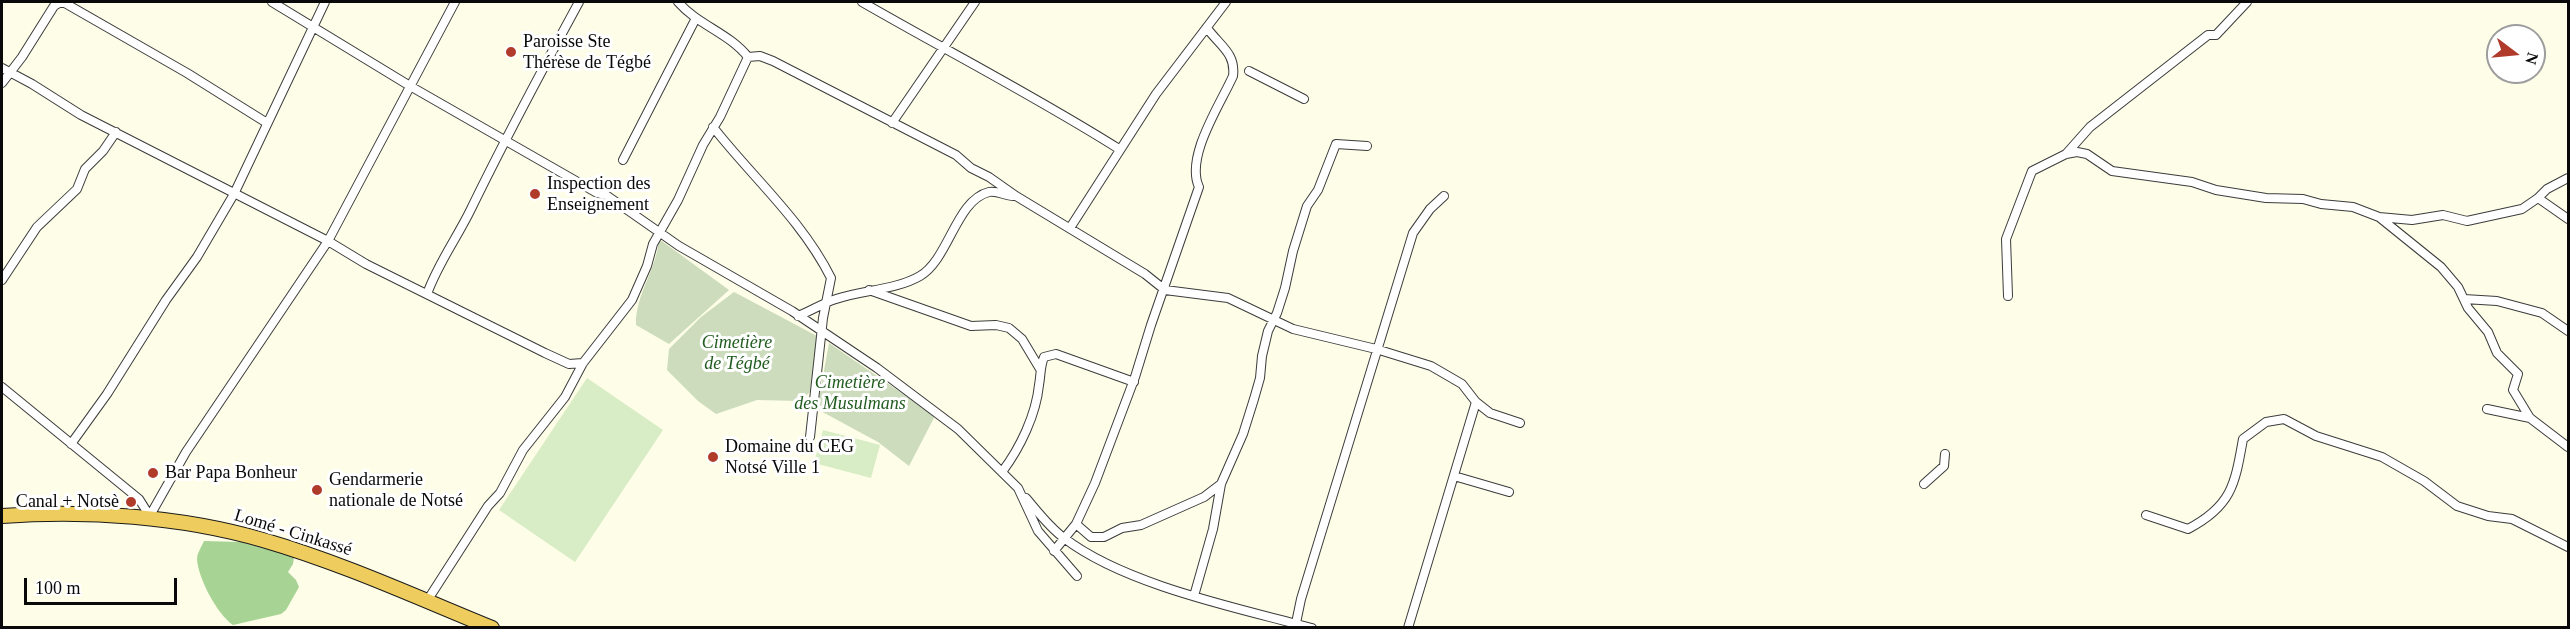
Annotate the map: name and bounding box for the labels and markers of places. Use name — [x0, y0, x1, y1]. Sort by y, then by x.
place label: Paroisse Ste Thérèse de Tégbé — [523, 31, 651, 74]
marker: Paroisse Ste Thérèse de Tégbé — [504, 45, 518, 59]
place label: Inspection des Enseignement — [547, 173, 650, 216]
marker: Inspection des Enseignement — [528, 187, 542, 201]
place label: Domaine du CEG Notsé Ville 1 — [725, 436, 854, 478]
marker: Domaine du CEG Notsé Ville 1 — [706, 450, 720, 464]
place label: Bar Papa Bonheur — [165, 462, 297, 484]
marker: Bar Papa Bonheur — [146, 466, 160, 480]
place label: Gendarmerie nationale de Notsé — [329, 469, 463, 512]
marker: Gendarmerie nationale de Notsé — [310, 483, 324, 497]
place label: Canal + Notsè — [16, 491, 119, 513]
marker: Canal + Notsè — [124, 495, 138, 509]

